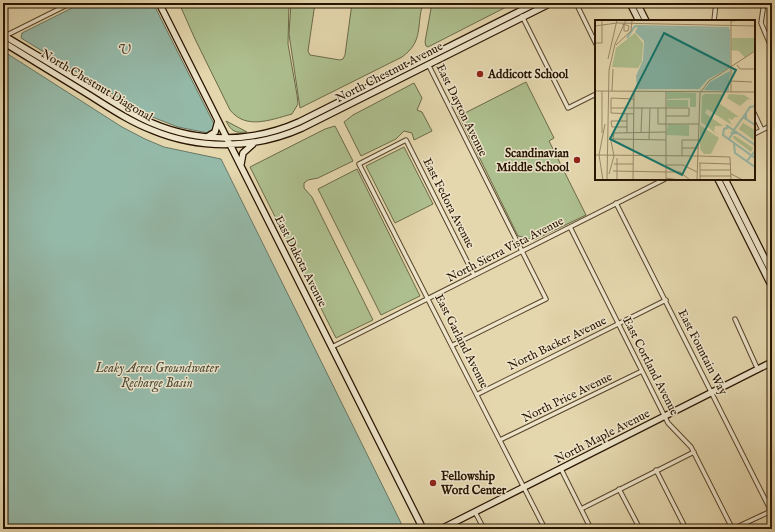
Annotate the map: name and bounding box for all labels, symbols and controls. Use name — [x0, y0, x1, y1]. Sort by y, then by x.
inset map — [595, 20, 755, 180]
street label: North Chestnut Avenue — [333, 39, 446, 106]
water label: U — [117, 42, 131, 59]
street label: North Chestnut Diagonal — [38, 46, 156, 125]
street label: East Dayton Avenue — [433, 61, 491, 159]
place label: Addicott School — [487, 67, 569, 82]
marker: Addicott School — [475, 69, 485, 79]
place label: Scandinavian Middle School — [497, 146, 570, 175]
marker: Scandinavian Middle School — [572, 155, 582, 165]
street label: East Fedora Avenue — [419, 156, 478, 251]
street label: East Dakota Avenue — [271, 213, 330, 310]
street label: North Sierra Vista Avenue — [444, 213, 567, 285]
street label: East Garland Avenue — [431, 291, 492, 391]
street label: East Fountain Way — [674, 307, 731, 398]
street label: North Backer Avenue — [505, 313, 609, 374]
street label: East Cortland Avenue — [619, 314, 682, 418]
water label: Leaky Acres Groundwater Recharge Basin — [94, 360, 219, 393]
street label: North Price Avenue — [520, 369, 615, 426]
street label: North Maple Avenue — [552, 406, 653, 468]
place label: Fellowship Word Center — [440, 469, 507, 498]
marker: Fellowship Word Center — [428, 478, 438, 488]

